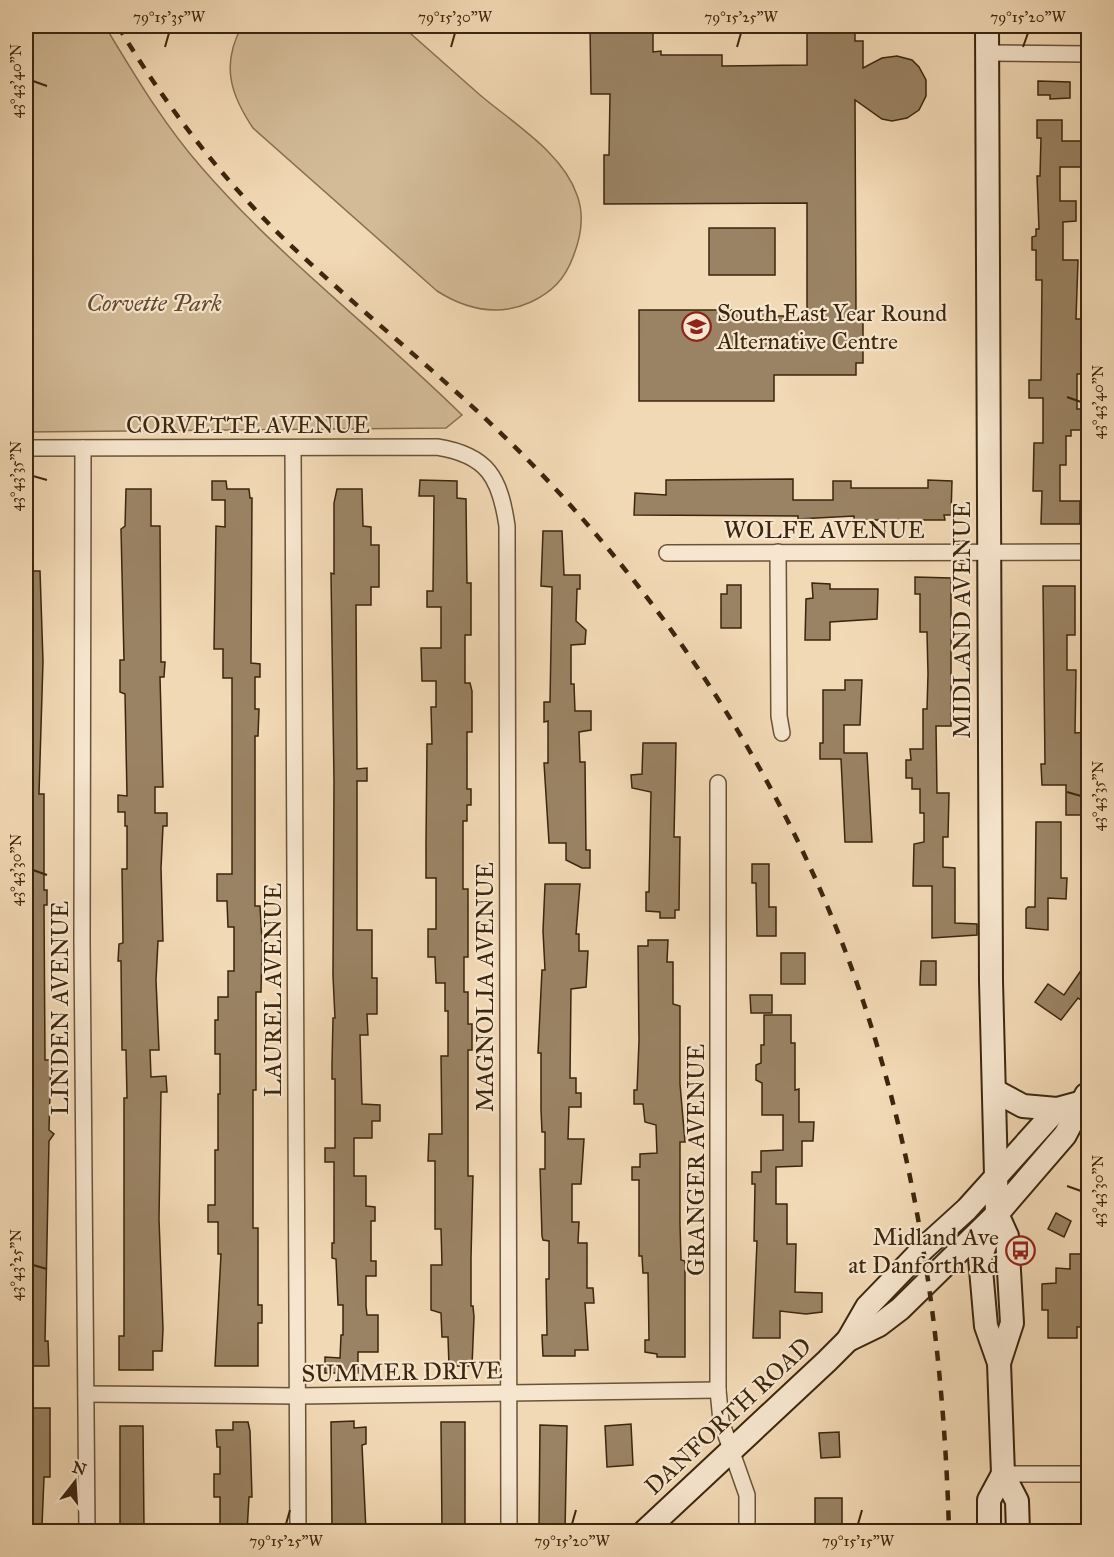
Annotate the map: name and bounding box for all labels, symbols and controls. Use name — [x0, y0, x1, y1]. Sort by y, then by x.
text: 79°15'35"W — [133, 8, 206, 26]
text: 79°15'30"W — [418, 8, 493, 26]
text: 79°15'25"W — [704, 8, 779, 26]
text: 79°15'20"W — [990, 8, 1066, 26]
text: 43°43'40"N — [7, 43, 25, 118]
park label: Corvette Park — [86, 288, 222, 318]
place label: South East Year Round Alternative Centre — [716, 298, 947, 356]
school or university icon: South East Year Round Alternative Centre — [680, 311, 712, 343]
text: 43°43'40"N — [1089, 364, 1107, 439]
street label: CORVETTE AVENUE — [126, 410, 370, 440]
text: 43°43'35"N — [7, 440, 25, 511]
street label: MIDLAND AVENUE — [947, 501, 977, 739]
street label: WOLFE AVENUE — [723, 515, 925, 545]
text: 43°43'35"N — [1089, 760, 1107, 831]
text: 43°43'30"N — [7, 834, 25, 906]
street label: MAGNOLIA AVENUE — [470, 862, 500, 1112]
street label: LAUREL AVENUE — [258, 883, 288, 1097]
street label: LINDEN AVENUE — [45, 901, 75, 1115]
street label: GRANGER AVENUE — [681, 1044, 711, 1276]
text: 43°43'30"N — [1089, 1155, 1107, 1227]
place label: Midland Ave at Danforth Rd — [848, 1222, 999, 1280]
text: 43°43'25"N — [7, 1229, 25, 1301]
bus stop icon: Midland Ave at Danforth Rd — [1004, 1235, 1036, 1267]
street label: DANFORTH ROAD — [638, 1331, 818, 1501]
street label: SUMMER DRIVE — [301, 1355, 503, 1389]
north arrow — [45, 1452, 105, 1512]
text: N — [70, 1457, 89, 1479]
text: 79°15'25"W — [249, 1532, 324, 1550]
text: 79°15'20"W — [534, 1532, 610, 1550]
text: 79°15'15"W — [822, 1532, 895, 1550]

